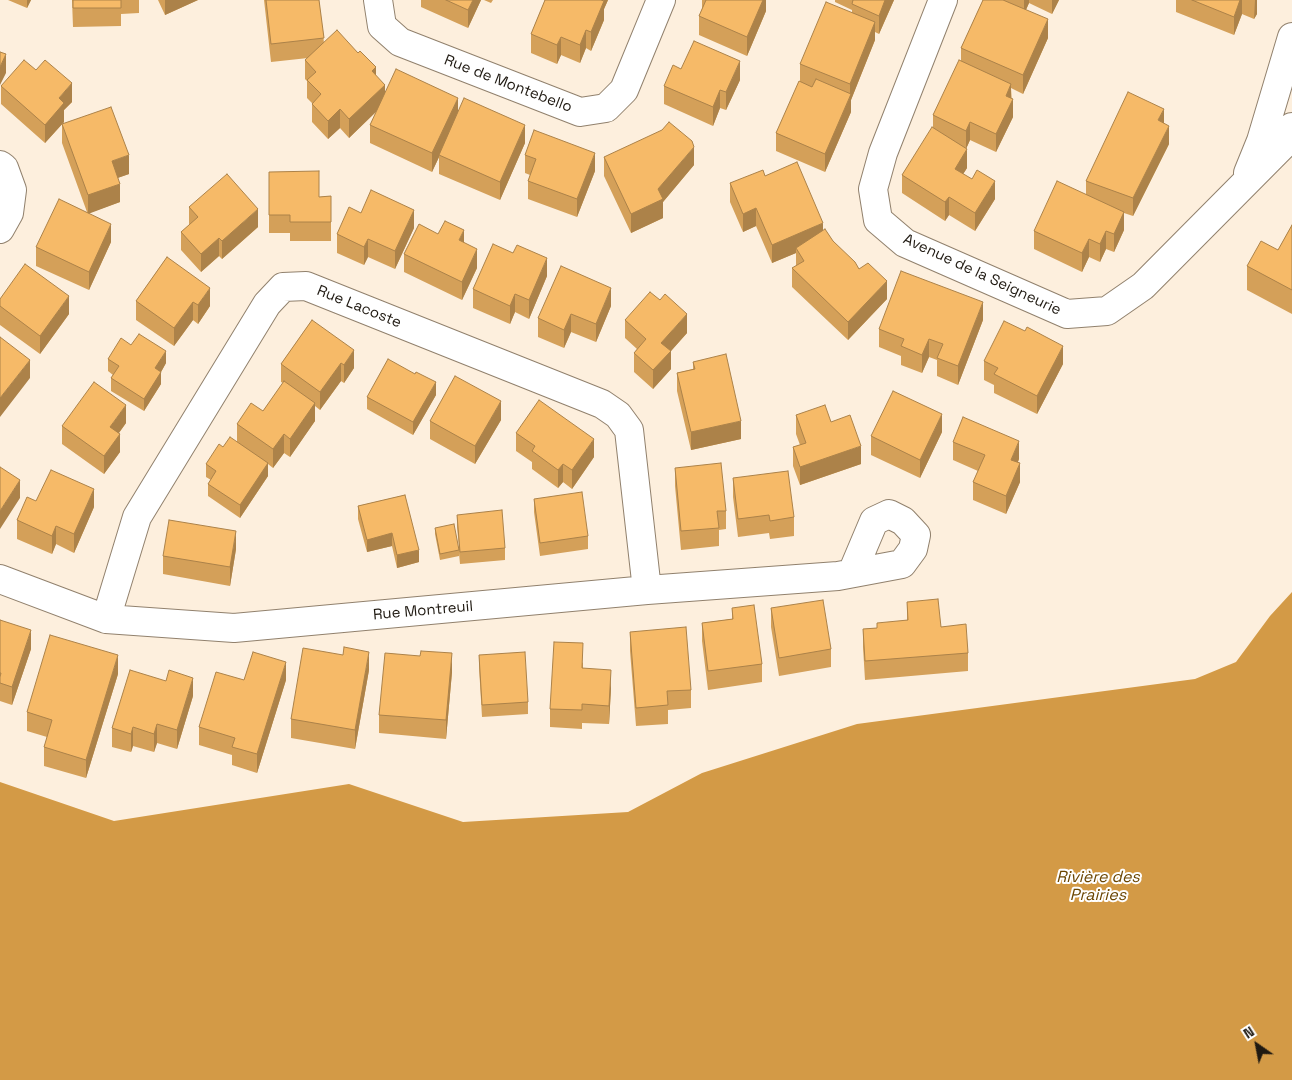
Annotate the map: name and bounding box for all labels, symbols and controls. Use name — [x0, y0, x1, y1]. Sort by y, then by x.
street label: Rue de Montebello — [441, 51, 575, 117]
street label: Avenue de la Seigneurie — [900, 230, 1064, 320]
street label: Rue Lacoste — [314, 282, 404, 332]
street label: Rue Montreuil — [372, 598, 474, 624]
water label: Rivière des Prairies — [1056, 868, 1140, 906]
north arrow — [1232, 1020, 1282, 1070]
text: N — [1240, 1022, 1258, 1043]

